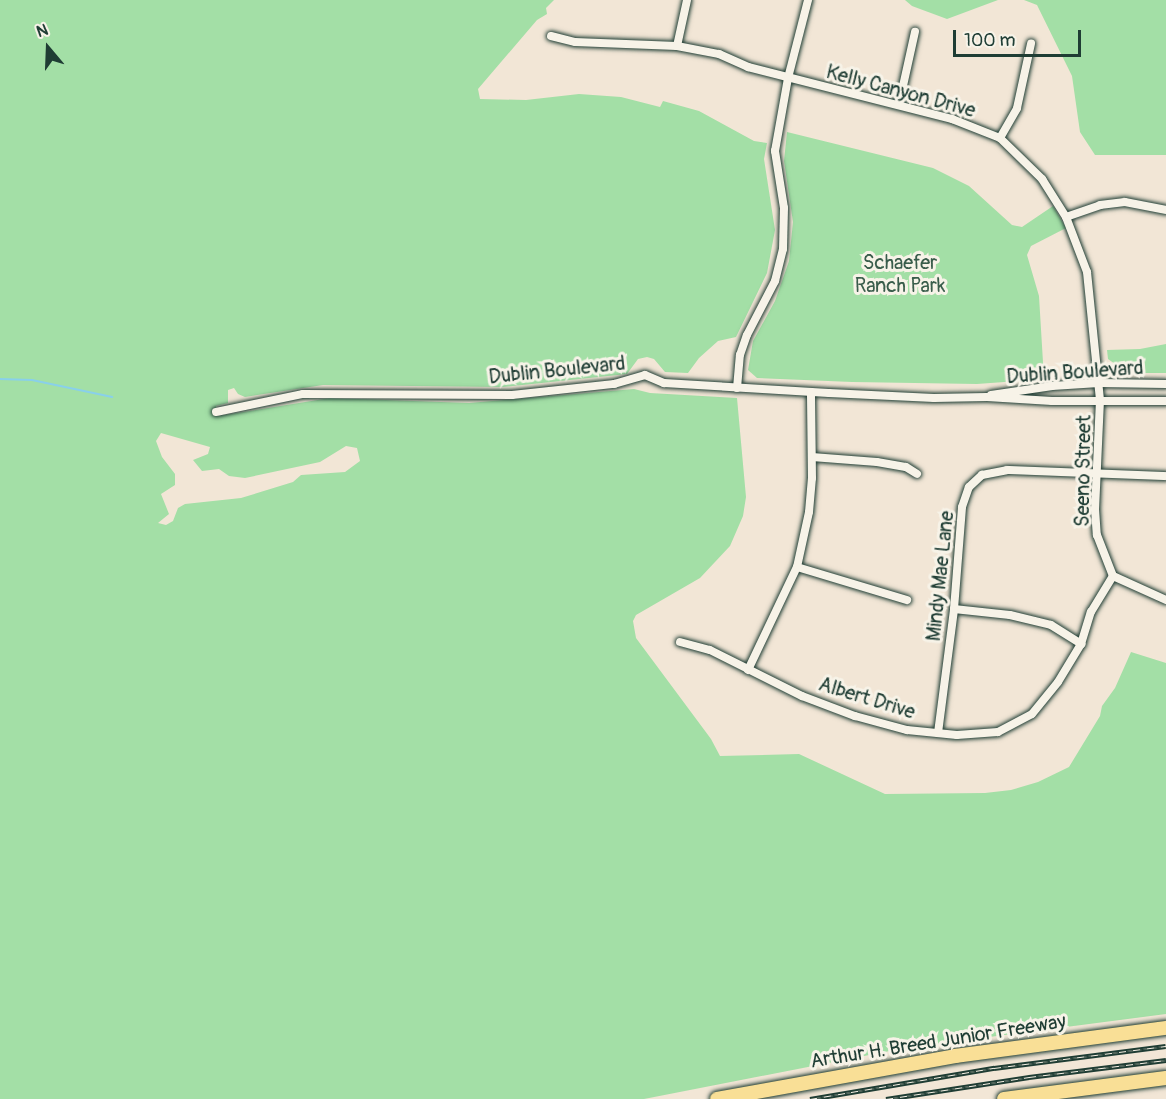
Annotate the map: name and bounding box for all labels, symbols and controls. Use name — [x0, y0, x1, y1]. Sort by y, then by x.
north arrow — [18, 18, 78, 78]
scale bar — [956, 18, 1084, 56]
text: N — [34, 20, 51, 42]
text: 100 m — [964, 29, 1016, 52]
street label: Kelly Canyon Drive — [824, 60, 978, 122]
park label: Schaefer Ranch Park — [855, 250, 945, 297]
street label: Dublin Boulevard — [487, 351, 627, 389]
street label: Dublin Boulevard — [1006, 355, 1144, 389]
street label: Seeno Street — [1070, 415, 1096, 527]
street label: Mindy Mae Lane — [921, 510, 959, 642]
street label: Albert Drive — [816, 672, 918, 724]
street label: Arthur H. Breed Junior Freeway — [809, 1009, 1067, 1073]

